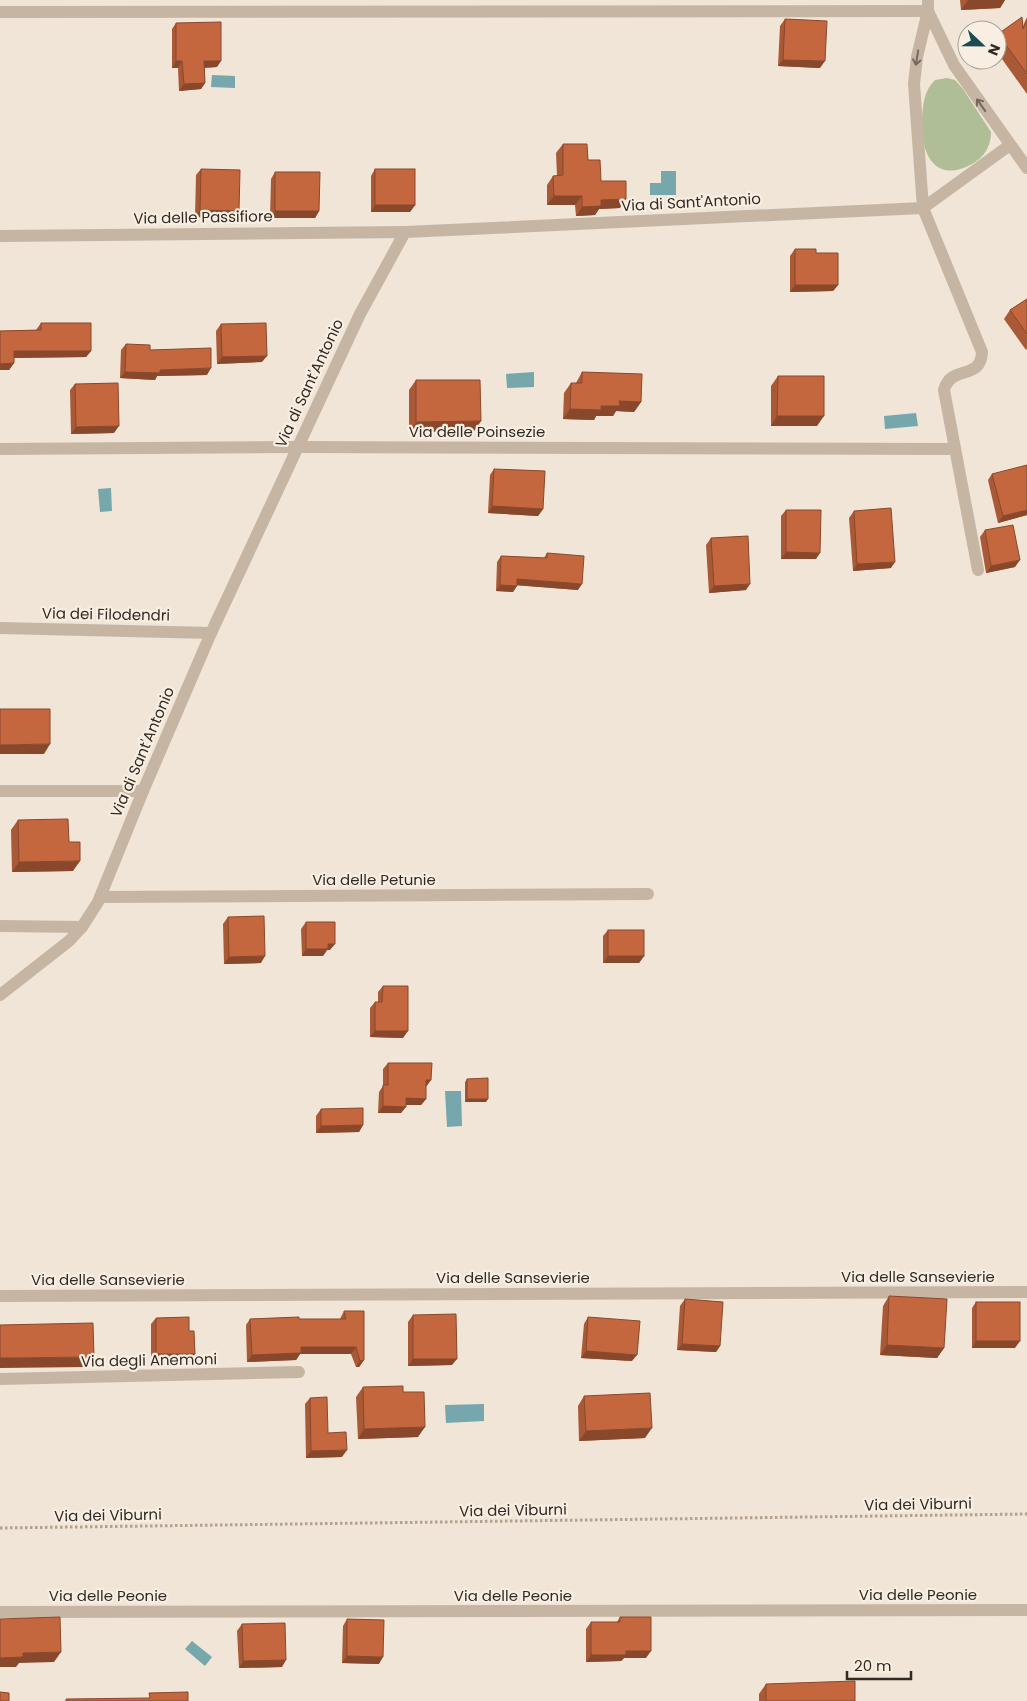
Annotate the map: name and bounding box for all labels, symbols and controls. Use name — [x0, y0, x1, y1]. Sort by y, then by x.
north arrow — [957, 20, 1007, 70]
text: N — [983, 41, 1005, 58]
one-way arrow — [911, 50, 921, 66]
one-way arrow — [976, 98, 986, 112]
street label: Via di Sant'Antonio — [621, 188, 761, 216]
street label: Via delle Passifiore — [133, 205, 273, 229]
street label: Via di Sant'Antonio — [270, 315, 348, 451]
street label: Via delle Poinsezie — [409, 421, 545, 442]
street label: Via dei Filodendri — [42, 602, 170, 626]
street label: Via di Sant'Antonio — [105, 684, 179, 820]
street label: Via delle Petunie — [312, 869, 436, 890]
street label: Via delle Sansevierie — [841, 1266, 995, 1287]
street label: Via delle Sansevierie — [436, 1267, 590, 1288]
street label: Via delle Sansevierie — [31, 1269, 185, 1290]
street label: Via degli Anemoni — [81, 1348, 217, 1372]
street label: Via dei Viburni — [864, 1493, 972, 1515]
street label: Via dei Viburni — [459, 1499, 567, 1521]
street label: Via dei Viburni — [54, 1504, 162, 1526]
street label: Via delle Peonie — [859, 1584, 977, 1605]
street label: Via delle Peonie — [49, 1585, 167, 1606]
street label: Via delle Peonie — [454, 1585, 572, 1606]
scale bar — [847, 1648, 911, 1680]
text: 20 m — [854, 1655, 892, 1676]

